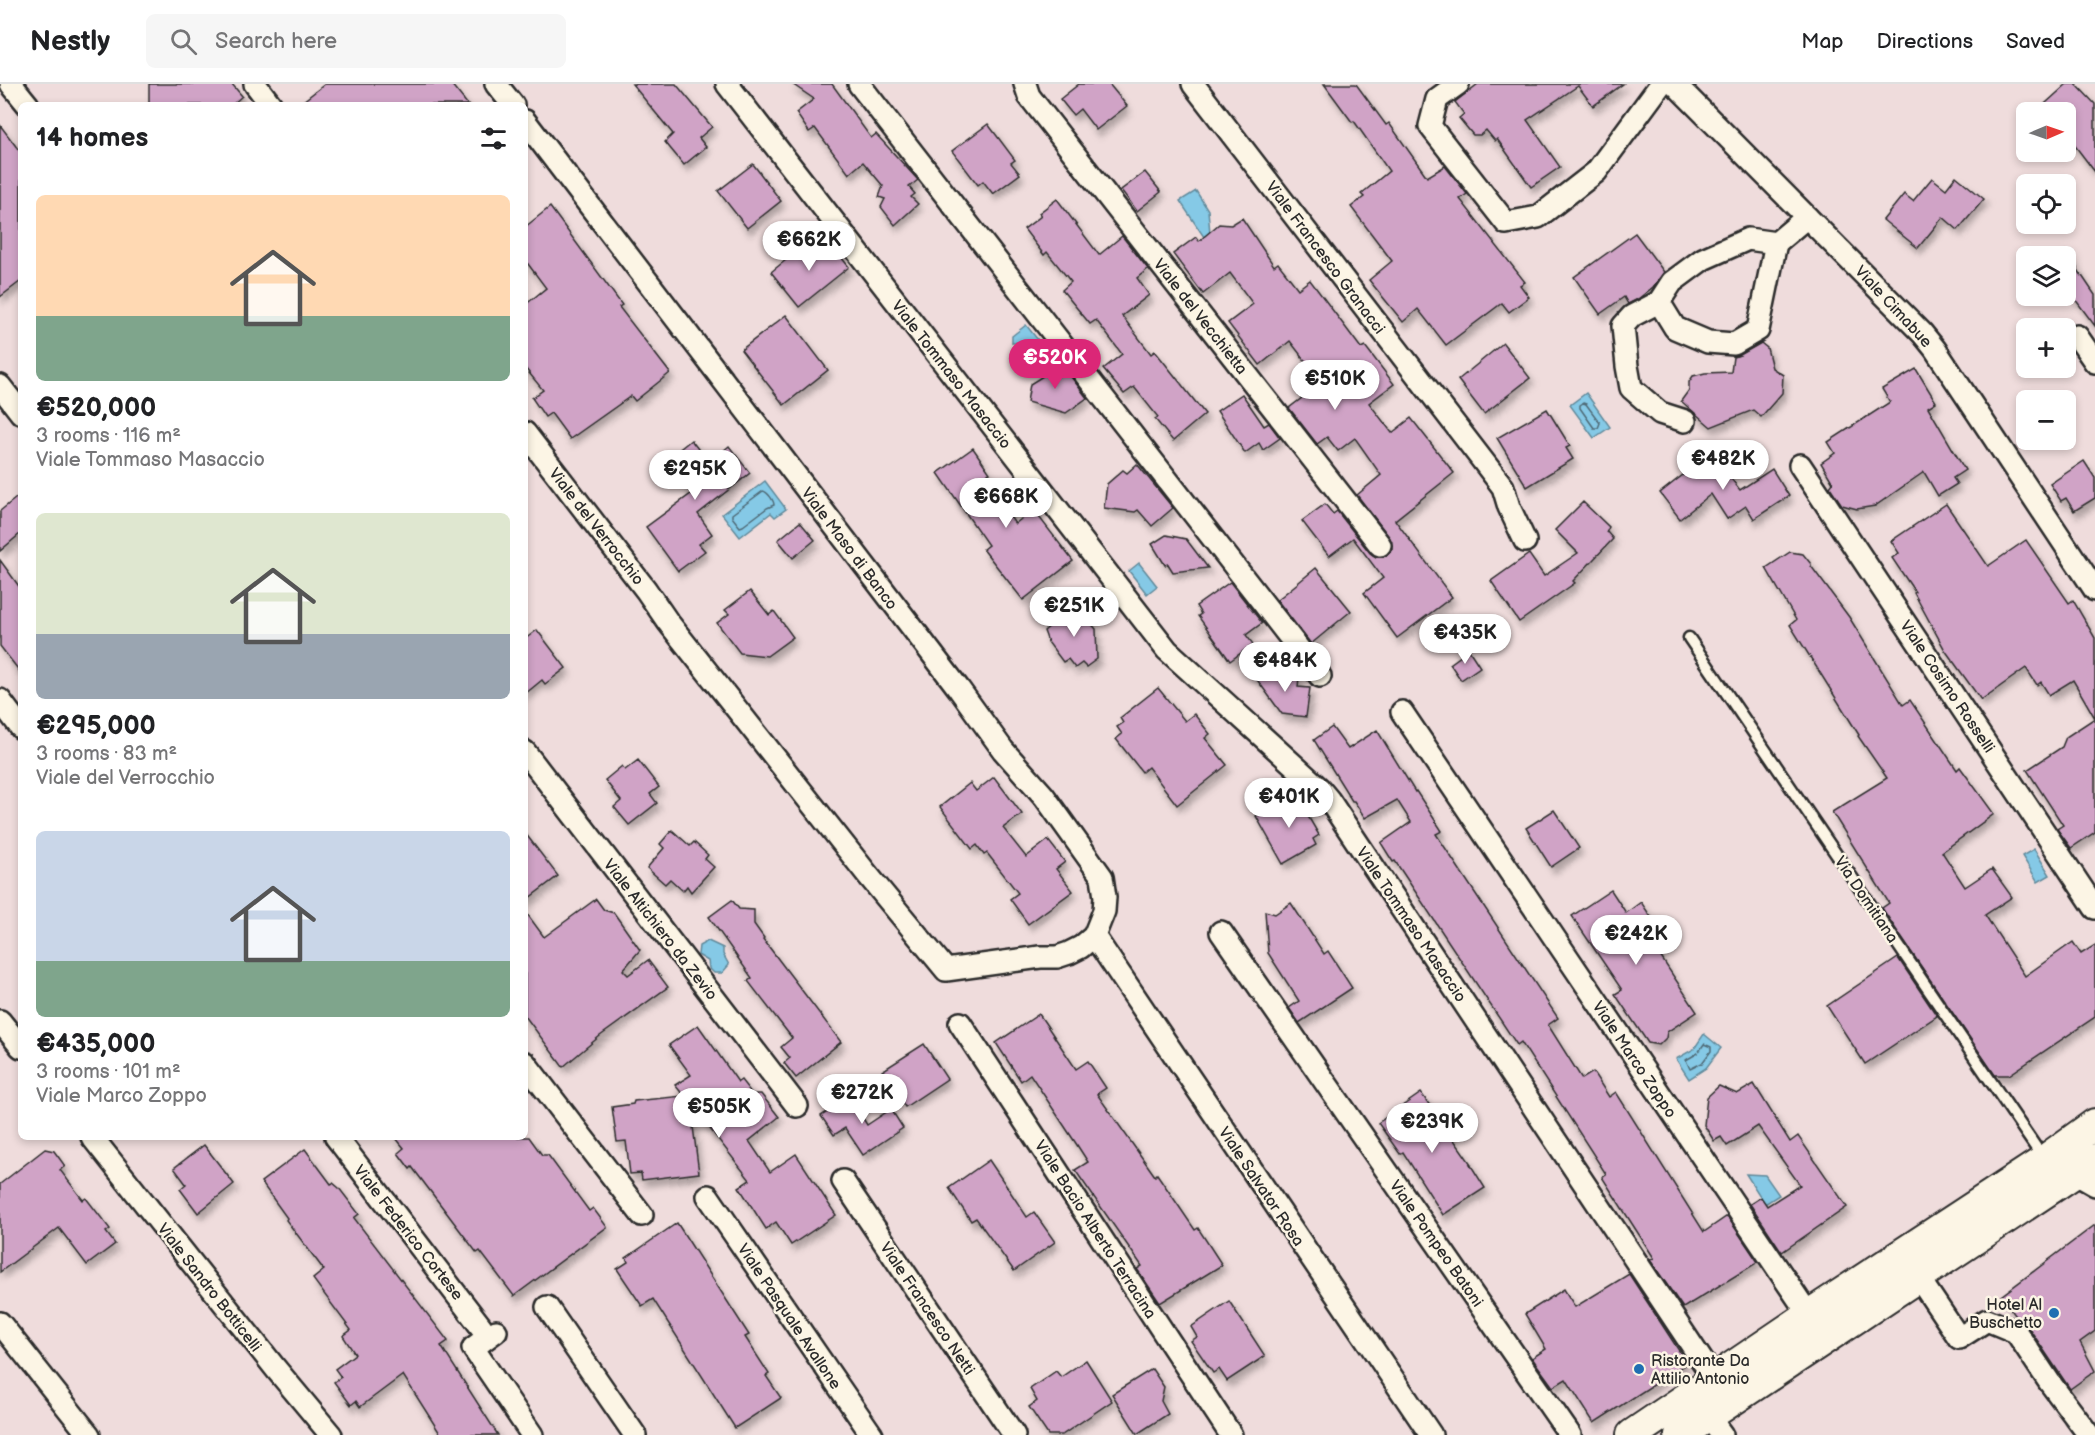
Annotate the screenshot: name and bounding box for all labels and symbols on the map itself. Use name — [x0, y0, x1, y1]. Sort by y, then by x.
north arrow — [2016, 102, 2076, 162]
street label: Viale Francesco Granacci — [1261, 178, 1388, 338]
pin: €662K — [767, 221, 851, 272]
street label: Viale del Vecchietta — [1149, 255, 1251, 379]
street label: Viale Cimabue — [1850, 262, 1936, 352]
street label: Viale Tommaso Masaccio — [887, 297, 1015, 453]
pin: €520K — [1013, 339, 1097, 390]
pin: €510K — [1293, 360, 1377, 411]
pin: €482K — [1681, 440, 1765, 491]
pin: €295K — [653, 450, 737, 501]
street label: Viale del Verrocchio — [544, 465, 647, 589]
pin: €668K — [964, 478, 1048, 529]
street label: Viale Maso di Banco — [797, 484, 901, 614]
pin: €251K — [1032, 587, 1116, 638]
pin: €435K — [1423, 614, 1507, 665]
street label: Viale Cosimo Rosselli — [1895, 617, 1998, 757]
pin: €484K — [1243, 642, 1327, 693]
pin: €401K — [1247, 778, 1331, 829]
street label: Viale Tommaso Masaccio — [1352, 844, 1470, 1006]
street label: Via Domitiana — [1830, 853, 1902, 947]
street label: Viale Altichiero da Zevio — [599, 856, 721, 1004]
pin: €242K — [1594, 915, 1678, 966]
street label: Viale Marco Zoppo — [1588, 998, 1680, 1122]
pin: €272K — [820, 1074, 904, 1125]
pin: €505K — [677, 1088, 761, 1139]
pin: €239K — [1390, 1103, 1474, 1154]
street label: Viale Salvator Rosa — [1214, 1124, 1308, 1250]
street label: Viale Bacio Alberto Terracina — [1030, 1137, 1160, 1323]
street label: Viale Federico Cortese — [349, 1162, 467, 1305]
street label: Viale Pompeo Batoni — [1385, 1177, 1487, 1311]
street label: Viale Sandro Botticelli — [153, 1220, 265, 1356]
street label: Viale Francesco Netti — [875, 1239, 978, 1379]
street label: Viale Pasquale Avallone — [733, 1240, 845, 1394]
place label: Hotel Al Buschetto — [1969, 1296, 2042, 1333]
marker: Hotel Al Buschetto — [2047, 1306, 2061, 1320]
place label: Ristorante Da Attilio Antonio — [1651, 1352, 1750, 1389]
marker: Ristorante Da Attilio Antonio — [1632, 1362, 1646, 1376]

